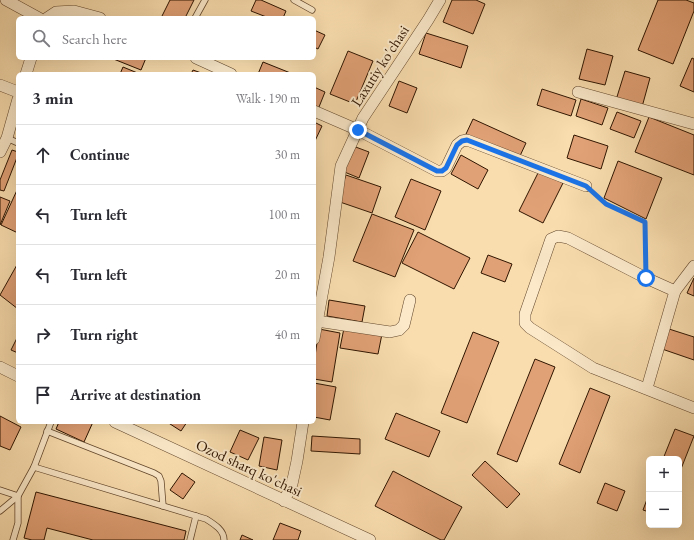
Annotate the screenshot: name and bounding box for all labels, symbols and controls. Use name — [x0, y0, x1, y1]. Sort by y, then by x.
search box — [16, 16, 316, 60]
street label: Laxutiy ko'chasi — [346, 21, 413, 110]
icon: search — [30, 27, 52, 49]
text: Search here — [62, 29, 127, 48]
text: 3 min — [32, 87, 73, 109]
text: Walk · 190 m — [236, 90, 300, 107]
route end — [349, 121, 367, 139]
icon: ahead — [32, 144, 54, 166]
text: Continue — [70, 145, 130, 164]
text: 30 m — [275, 146, 300, 163]
icon: left — [32, 204, 54, 226]
text: Turn left — [70, 205, 127, 224]
text: 100 m — [269, 206, 300, 223]
icon: left — [32, 264, 54, 286]
text: Turn left — [70, 265, 127, 284]
text: 20 m — [275, 266, 300, 283]
route start — [637, 269, 655, 287]
icon: right — [32, 324, 54, 346]
text: Turn right — [70, 325, 138, 344]
text: 40 m — [275, 326, 300, 343]
icon: arrive — [32, 384, 54, 406]
text: Arrive at destination — [70, 385, 201, 404]
street label: Ozod sharq ko'chasi — [193, 435, 306, 501]
map controls — [646, 456, 682, 528]
button: + — [646, 456, 682, 492]
button: − — [646, 492, 682, 528]

